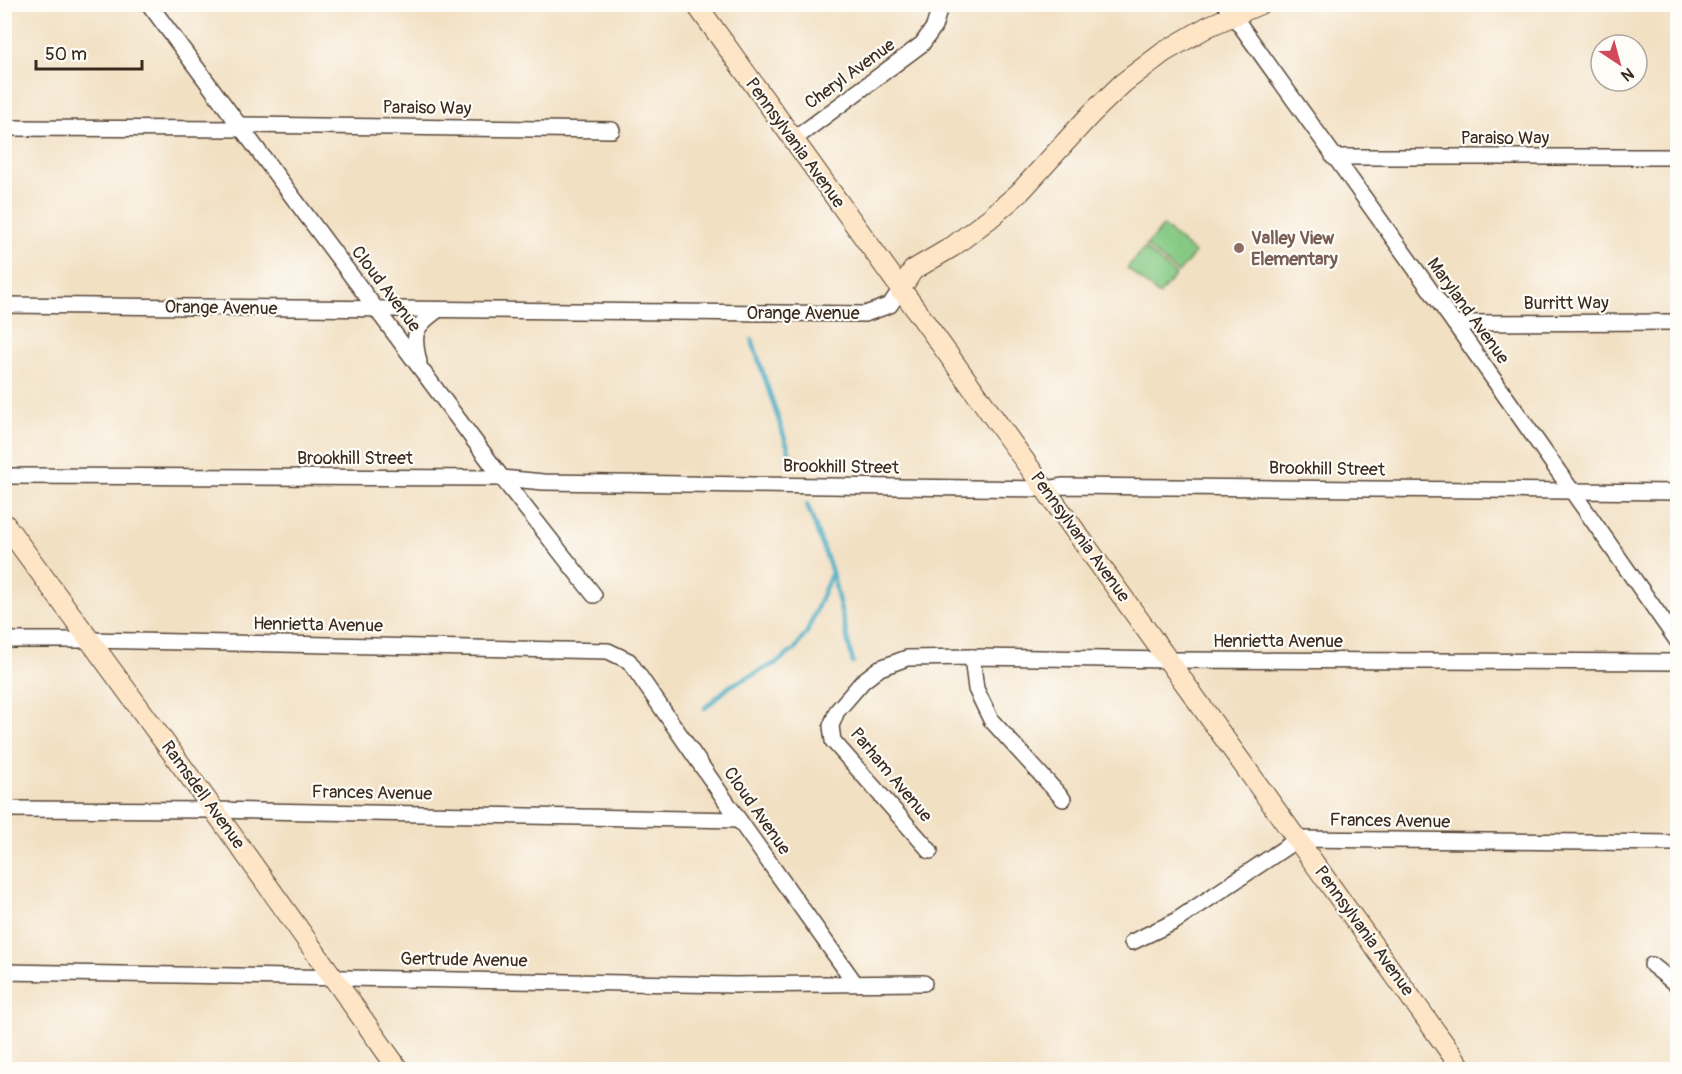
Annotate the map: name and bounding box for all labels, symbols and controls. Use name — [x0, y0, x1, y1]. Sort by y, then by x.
scale bar — [36, 33, 142, 71]
street label: Cheryl Avenue — [800, 33, 900, 114]
north arrow — [1589, 33, 1649, 93]
text: 50 m — [45, 43, 87, 66]
text: N — [1617, 63, 1637, 86]
street label: Pennsylvania Avenue — [740, 73, 850, 213]
street label: Paraiso Way — [382, 96, 472, 120]
street label: Paraiso Way — [1461, 127, 1550, 150]
place label: Valley View Elementary — [1251, 227, 1338, 271]
street label: Cloud Avenue — [346, 241, 426, 337]
marker: Valley View Elementary — [1232, 241, 1246, 255]
street label: Maryland Avenue — [1422, 253, 1514, 369]
street label: Burritt Way — [1523, 292, 1609, 315]
street label: Orange Avenue — [164, 296, 278, 320]
street label: Orange Avenue — [746, 302, 860, 325]
street label: Brookhill Street — [297, 447, 414, 470]
street label: Brookhill Street — [783, 454, 900, 480]
street label: Brookhill Street — [1269, 456, 1386, 482]
street label: Pennsylvania Avenue — [1025, 467, 1135, 607]
street label: Henrietta Avenue — [253, 612, 383, 638]
street label: Henrietta Avenue — [1213, 630, 1343, 653]
street label: Parham Avenue — [845, 723, 937, 827]
street label: Ramsdell Avenue — [156, 736, 250, 854]
street label: Cloud Avenue — [718, 763, 796, 860]
street label: Frances Avenue — [312, 780, 433, 806]
street label: Frances Avenue — [1330, 808, 1451, 834]
street label: Pennsylvania Avenue — [1309, 861, 1419, 1001]
street label: Gertrude Avenue — [400, 947, 528, 973]

